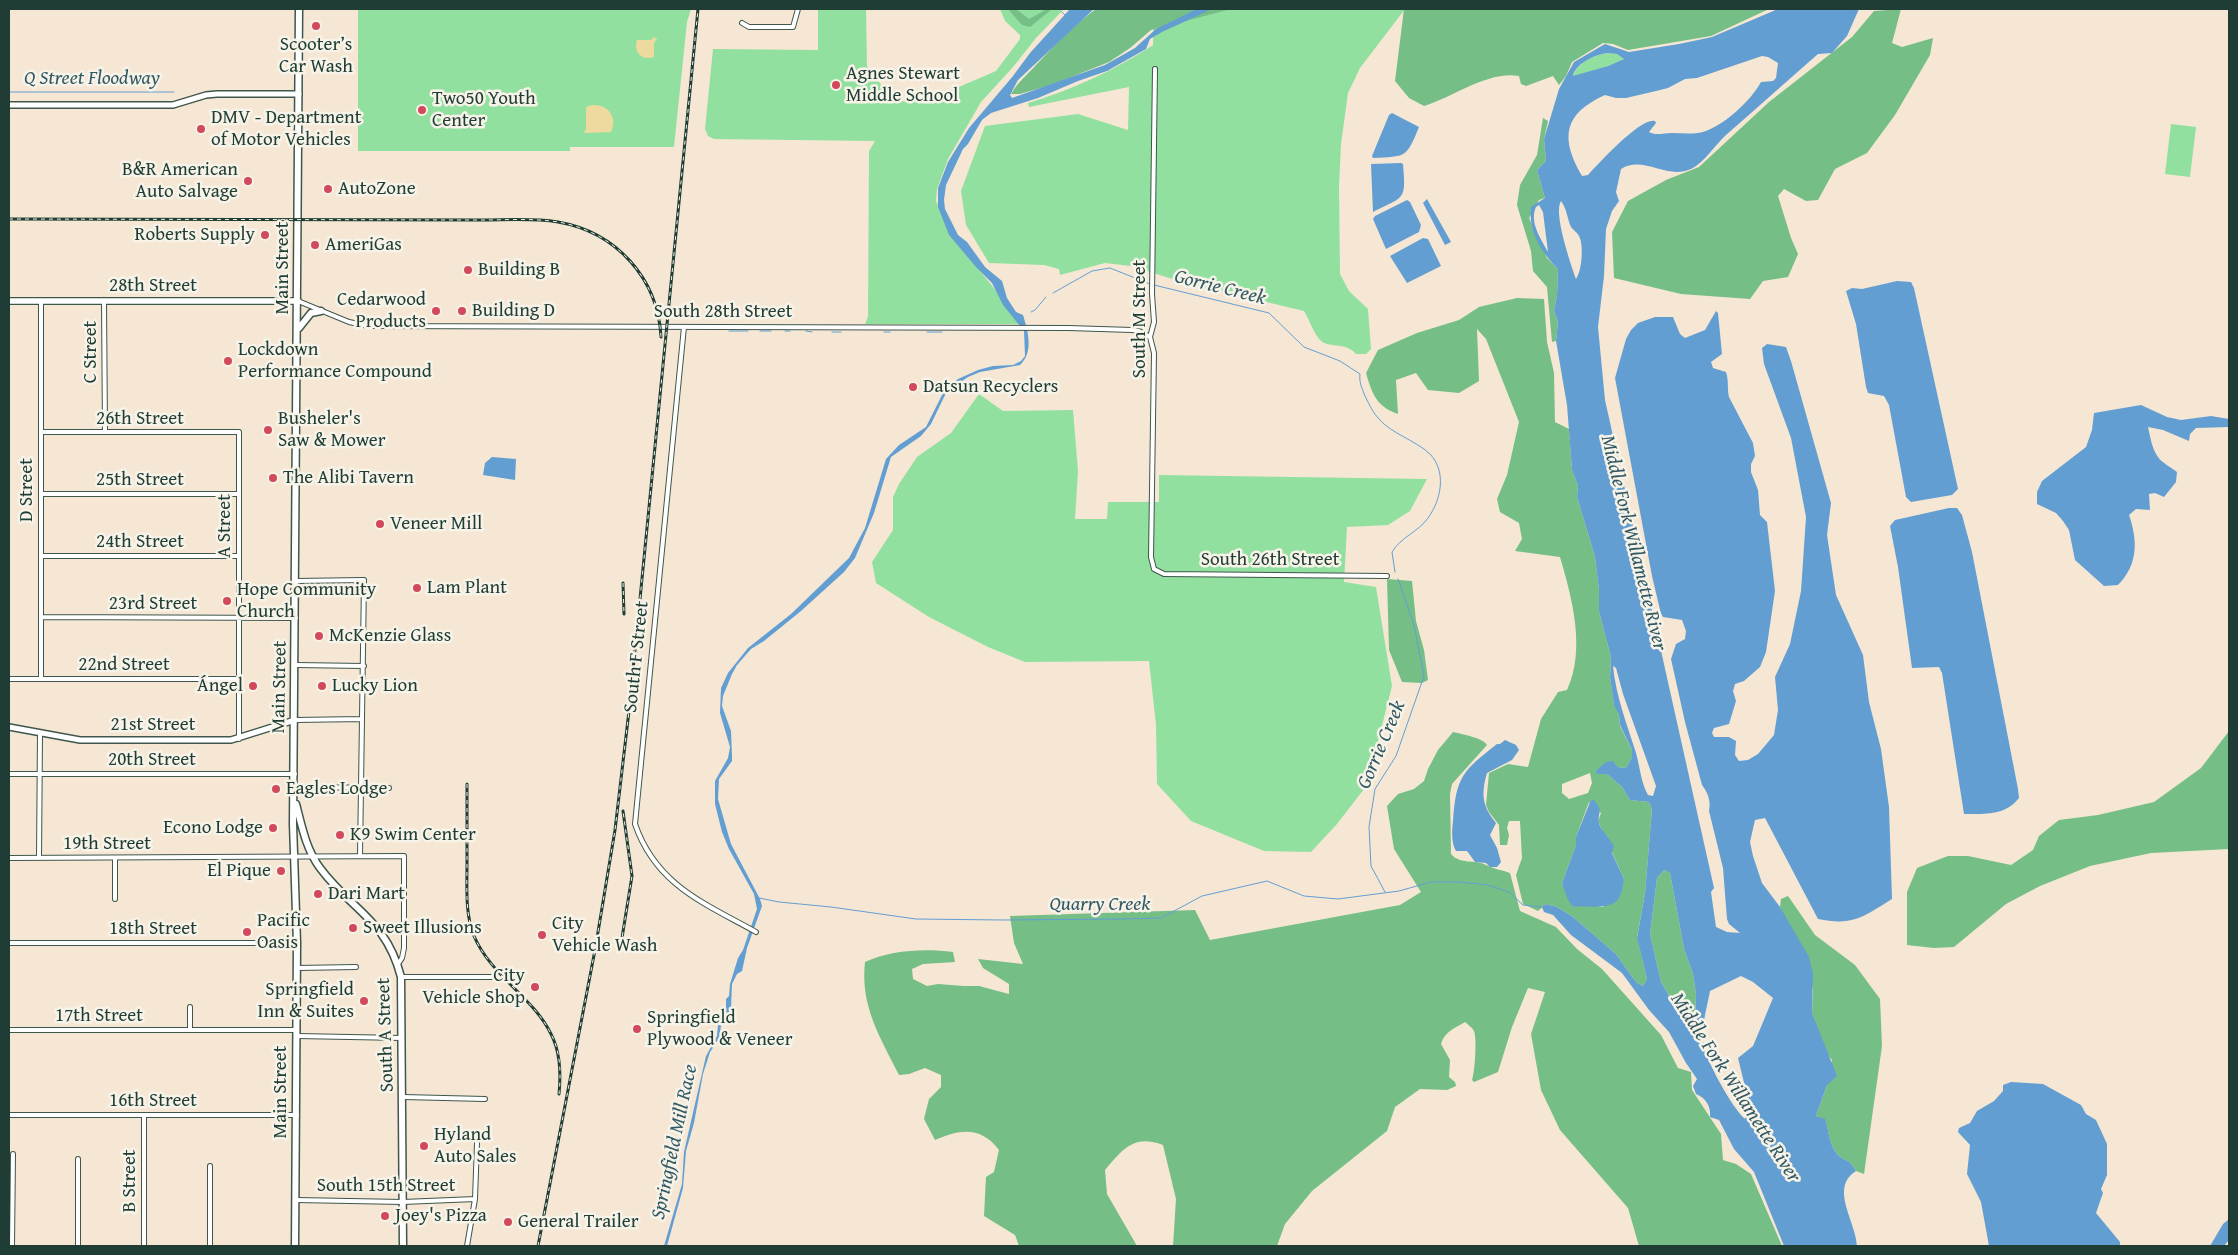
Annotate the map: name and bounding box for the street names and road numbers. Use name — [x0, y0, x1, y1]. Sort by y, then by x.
street label: Main Street — [272, 222, 294, 314]
street label: South M Street — [1129, 260, 1151, 378]
street label: 28th Street — [109, 275, 197, 297]
street label: South 28th Street — [654, 301, 792, 323]
street label: C Street — [80, 321, 102, 383]
street label: 26th Street — [96, 408, 184, 430]
street label: D Street — [16, 458, 38, 522]
street label: 25th Street — [96, 469, 184, 491]
street label: A Street — [214, 494, 236, 558]
street label: 24th Street — [96, 531, 184, 553]
street label: South 26th Street — [1201, 549, 1339, 571]
street label: 23rd Street — [109, 593, 197, 615]
street label: South F Street — [620, 600, 654, 714]
street label: Main Street — [268, 640, 292, 734]
street label: 22nd Street — [78, 654, 170, 676]
street label: 21st Street — [111, 714, 195, 736]
street label: 20th Street — [108, 749, 196, 771]
street label: 19th Street — [63, 833, 151, 855]
street label: 18th Street — [109, 918, 197, 940]
street label: South A Street — [373, 977, 399, 1093]
street label: 17th Street — [55, 1005, 143, 1027]
street label: Main Street — [270, 1046, 292, 1138]
street label: 16th Street — [109, 1090, 197, 1112]
street label: B Street — [119, 1149, 141, 1213]
street label: South 15th Street — [317, 1175, 455, 1197]

